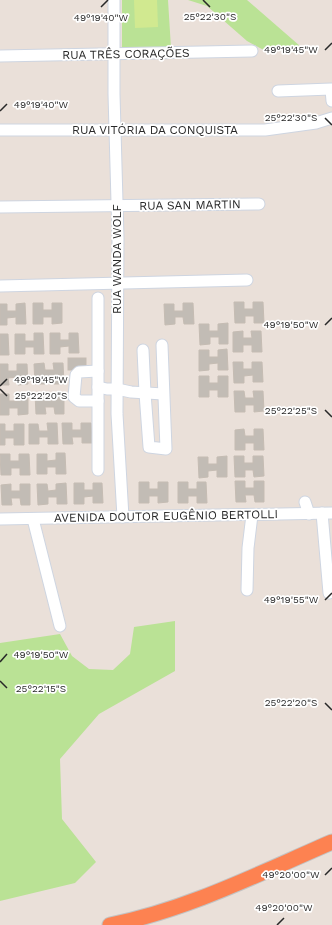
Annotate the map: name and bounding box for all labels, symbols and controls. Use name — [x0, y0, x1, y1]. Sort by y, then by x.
text: 25°22'30"S — [184, 11, 236, 22]
text: 49°19'40"W — [74, 12, 129, 23]
text: 49°19'45"W — [264, 44, 318, 55]
street label: RUA TRÊS CORAÇÕES — [62, 46, 190, 62]
text: 49°19'40"W — [14, 99, 69, 110]
text: 25°22'30"S — [265, 112, 317, 123]
street label: RUA VITÓRIA DA CONQUISTA — [72, 123, 238, 137]
street label: RUA SAN MARTIN — [139, 197, 241, 213]
street label: RUA WANDA WOLF — [110, 204, 124, 314]
text: 49°19'50"W — [264, 319, 319, 330]
text: 49°19'45"W — [14, 374, 68, 385]
text: 25°22'20"S — [15, 390, 67, 401]
text: 25°22'25"S — [265, 405, 317, 416]
street label: AVENIDA DOUTOR EUGÊNIO BERTOLLI — [54, 507, 278, 525]
text: 49°19'55"W — [264, 594, 319, 605]
text: 49°19'50"W — [14, 649, 69, 660]
text: 25°22'15"S — [16, 683, 66, 694]
text: 25°22'20"S — [265, 697, 317, 708]
text: 49°20'00"W — [262, 869, 320, 880]
text: 49°20'00"W — [255, 902, 313, 913]

